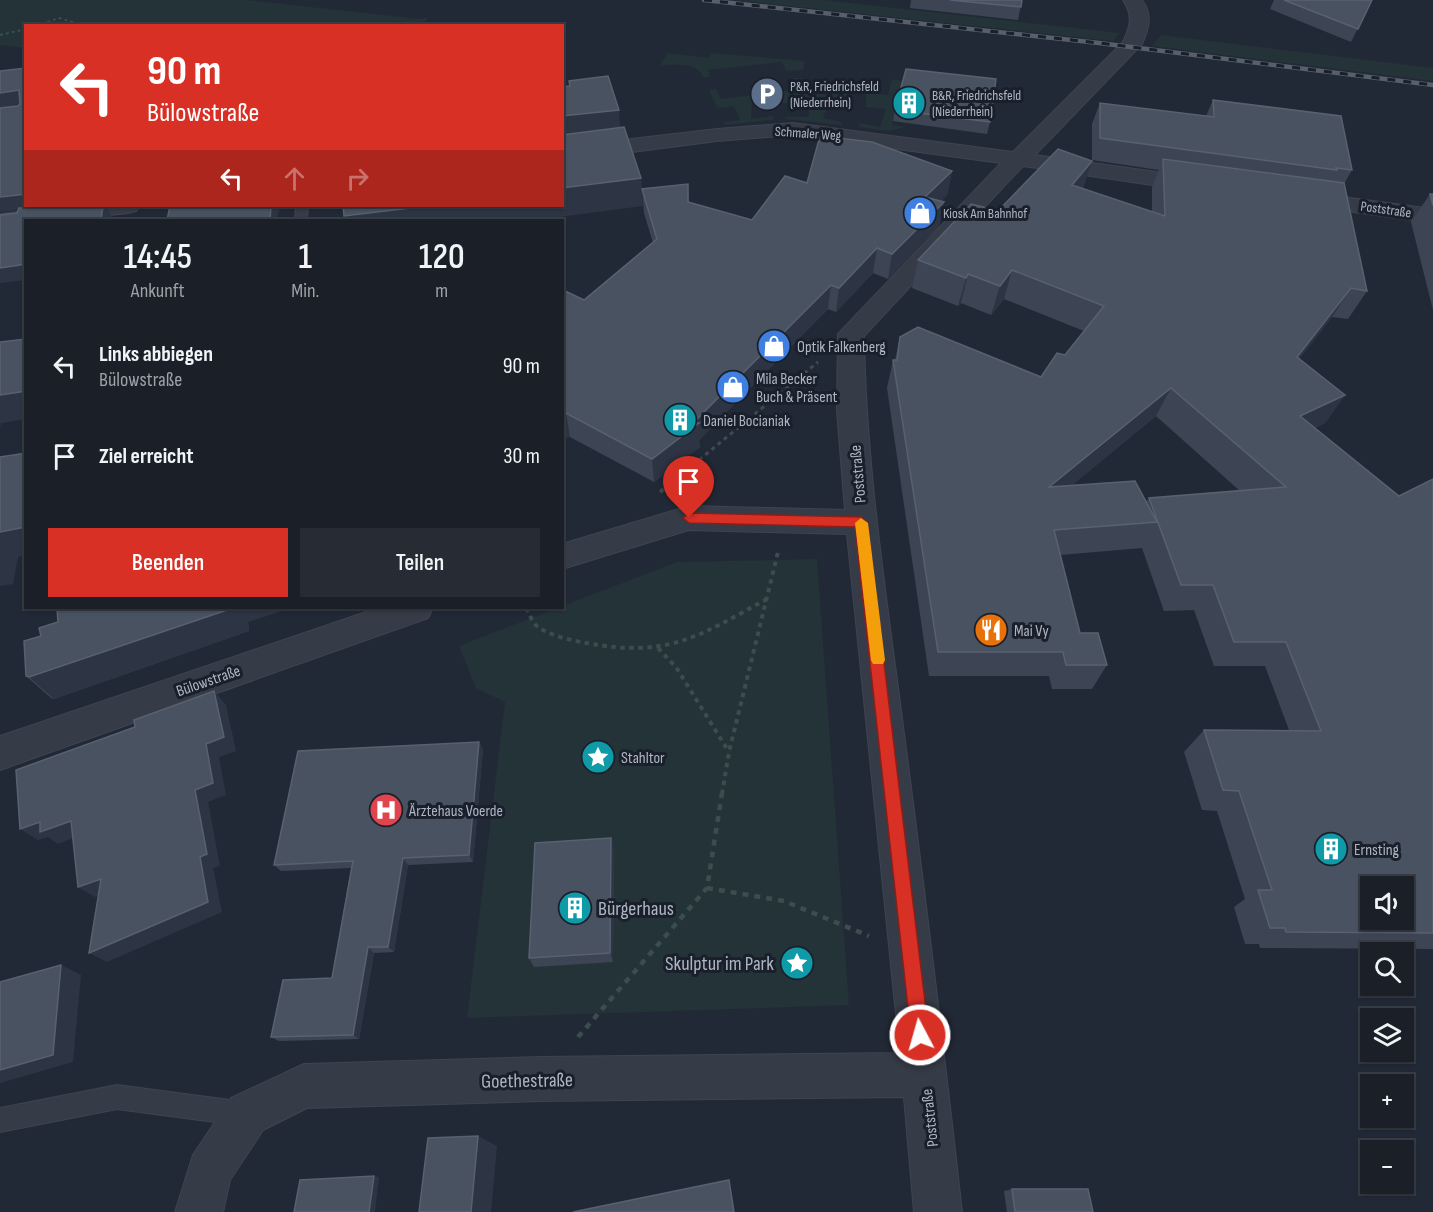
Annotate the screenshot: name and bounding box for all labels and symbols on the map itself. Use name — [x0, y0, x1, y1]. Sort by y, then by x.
parking icon: P&R, Friedrichsfeld (Niederrhein) — [749, 76, 785, 112]
place label: P&R, Friedrichsfeld (Niederrhein) — [790, 78, 879, 111]
building icon: B&R, Friedrichsfeld (Niederrhein) — [891, 85, 927, 121]
place label: B&R, Friedrichsfeld (Niederrhein) — [932, 87, 1021, 120]
street label: Schmaler Weg — [774, 123, 842, 144]
shop icon: Kiosk Am Bahnhof — [902, 195, 938, 231]
street label: Poststraße — [1360, 198, 1412, 221]
place label: Kiosk Am Bahnhof — [943, 205, 1028, 222]
shop icon: Optik Falkenberg — [756, 328, 792, 364]
place label: Optik Falkenberg — [797, 338, 886, 357]
shop icon: Mila Becker Buch & Präsent — [715, 369, 751, 405]
place label: Mila Becker Buch & Präsent — [756, 370, 838, 407]
building icon: Daniel Bocianiak — [662, 402, 698, 438]
place label: Daniel Bocianiak — [703, 412, 790, 431]
street label: Poststraße — [846, 444, 870, 504]
pin — [663, 456, 714, 518]
restaurant icon: Mai Vy — [973, 612, 1009, 648]
place label: Mai Vy — [1014, 622, 1049, 641]
street label: Bülowstraße — [174, 662, 243, 701]
place icon: Stahltor — [580, 739, 616, 775]
place label: Stahltor — [621, 749, 665, 768]
hospital icon: Ärztehaus Voerde — [368, 792, 404, 828]
place label: Ärztehaus Voerde — [408, 802, 503, 821]
building icon: Ernsting — [1313, 831, 1349, 867]
place label: Ernsting — [1354, 841, 1399, 860]
building icon: Bürgerhaus — [557, 890, 593, 926]
place label: Bürgerhaus — [598, 897, 674, 921]
place icon: Skulptur im Park — [779, 945, 815, 981]
place label: Skulptur im Park — [665, 952, 774, 976]
position arrow — [888, 1003, 952, 1067]
street label: Goethestraße — [481, 1068, 573, 1094]
street label: Poststraße — [918, 1088, 943, 1148]

